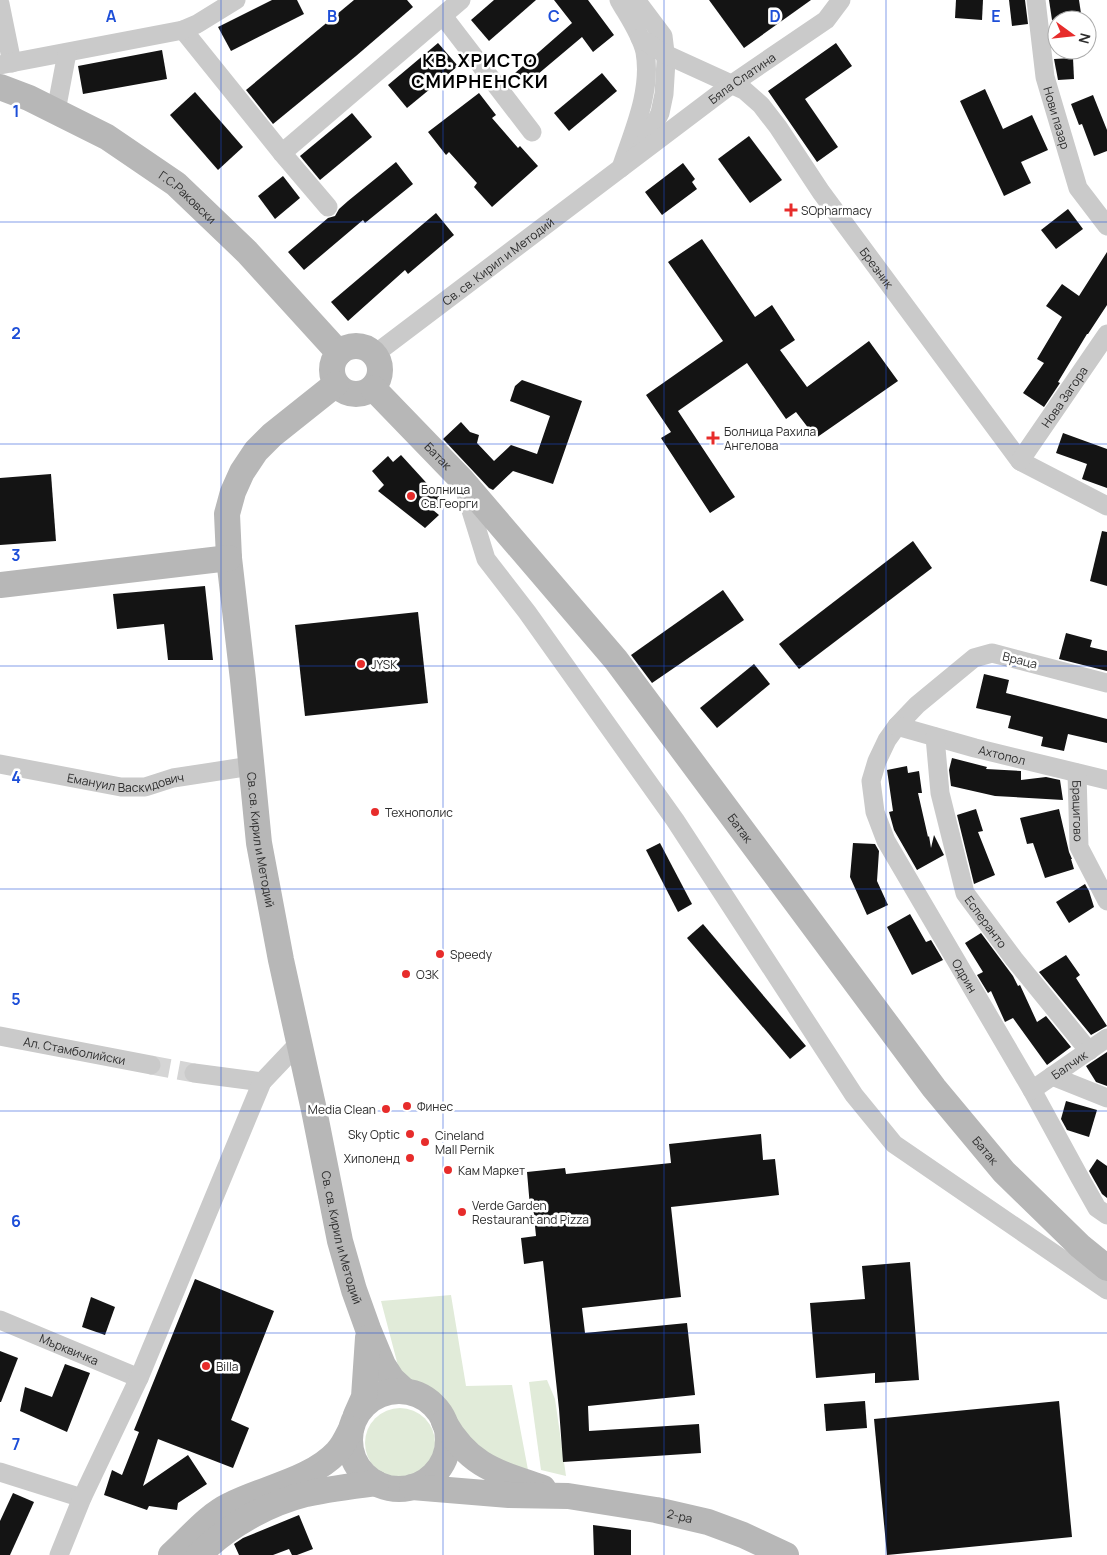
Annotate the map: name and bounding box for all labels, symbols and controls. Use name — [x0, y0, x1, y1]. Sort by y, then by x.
text: A — [106, 5, 117, 27]
text: B — [327, 5, 337, 27]
text: C — [548, 5, 560, 27]
text: D — [769, 5, 781, 27]
text: E — [991, 5, 1001, 27]
north arrow — [1047, 10, 1097, 60]
text: N — [1075, 31, 1096, 46]
district label: КВ. ХРИСТО СМИРНЕНСКИ — [411, 48, 549, 93]
street label: Бяла Слатина — [705, 48, 779, 108]
street label: Нови пазар — [1040, 84, 1074, 151]
text: 1 — [12, 100, 20, 122]
street label: Г.С.Раковски — [156, 166, 220, 227]
place label: SOpharmacy — [801, 202, 873, 219]
marker: SOpharmacy — [785, 204, 797, 216]
street label: Св. св. Кирил и Методий — [438, 213, 557, 309]
street label: Брезник — [856, 244, 898, 292]
text: 2 — [11, 322, 21, 344]
street label: Нова Загора — [1037, 363, 1091, 431]
place label: Болница Рахила Ангелова — [724, 423, 816, 454]
marker: Болница Рахила Ангелова — [706, 431, 720, 445]
street label: Батак — [421, 438, 456, 474]
place label: Болница Св.Георги — [421, 481, 478, 512]
marker: Болница Св.Георги — [405, 490, 417, 502]
text: 3 — [11, 544, 21, 566]
street label: Враца — [1001, 647, 1039, 673]
place label: JYSK — [371, 656, 398, 673]
marker: JYSK — [355, 658, 367, 670]
street label: Ахтопол — [977, 741, 1028, 769]
text: 4 — [11, 766, 21, 788]
street label: Емануил Васкидович — [66, 768, 185, 796]
street label: Св. св. Кирил и Методий — [244, 771, 279, 909]
street label: Брацигово — [1069, 780, 1087, 842]
place label: Технополис — [385, 804, 453, 821]
marker: Технополис — [369, 806, 381, 818]
street label: Батак — [724, 810, 758, 847]
street label: Есперанто — [961, 892, 1011, 951]
place label: Speedy — [450, 946, 493, 963]
marker: Speedy — [434, 948, 446, 960]
street label: Одрин — [948, 955, 982, 996]
place label: ОЗК — [416, 966, 440, 983]
marker: ОЗК — [400, 968, 412, 980]
text: 5 — [11, 988, 21, 1010]
street label: Ал. Стамболийски — [22, 1032, 127, 1068]
street label: Балчик — [1048, 1045, 1091, 1083]
place label: Финес — [417, 1098, 453, 1115]
marker: Финес — [401, 1100, 413, 1112]
place label: Media Clean — [308, 1101, 376, 1118]
marker: Media Clean — [380, 1103, 392, 1115]
place label: Sky Optic — [348, 1126, 400, 1143]
place label: Cineland Mall Pernik — [435, 1127, 495, 1158]
marker: Sky Optic — [404, 1128, 416, 1140]
street label: Батак — [969, 1132, 1003, 1169]
marker: Cineland Mall Pernik — [419, 1136, 431, 1148]
place label: Хиполенд — [344, 1150, 400, 1167]
marker: Хиполенд — [404, 1152, 416, 1164]
place label: Кам Маркет — [458, 1162, 525, 1179]
marker: Кам Маркет — [442, 1164, 454, 1176]
street label: Св. св. Кирил и Методий — [318, 1169, 367, 1306]
place label: Verde Garden Restaurant and Pizza — [472, 1197, 589, 1228]
marker: Verde Garden Restaurant and Pizza — [456, 1206, 468, 1218]
text: 6 — [11, 1210, 21, 1232]
street label: Мърквичка — [37, 1329, 101, 1369]
place label: Billa — [216, 1358, 238, 1375]
marker: Billa — [200, 1360, 212, 1372]
text: 7 — [12, 1433, 20, 1455]
street label: 2-ра — [666, 1504, 694, 1527]

